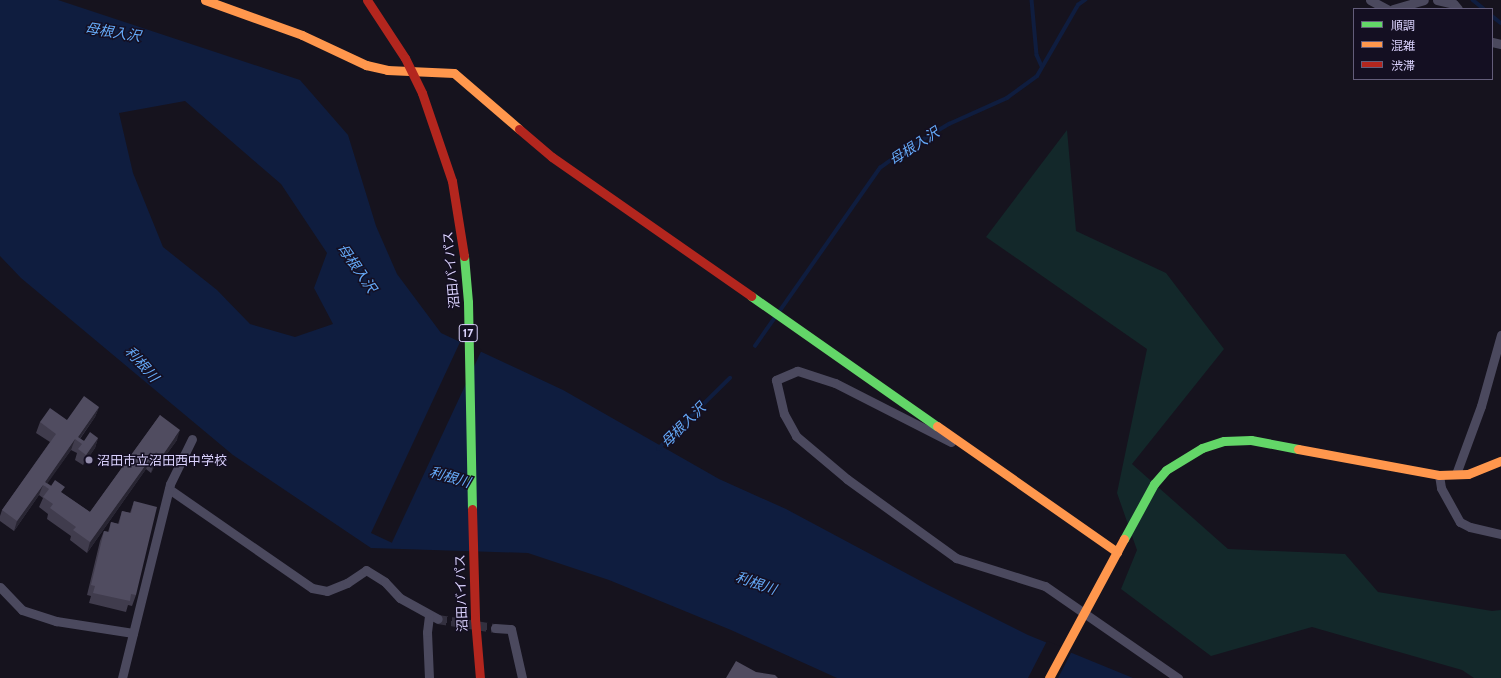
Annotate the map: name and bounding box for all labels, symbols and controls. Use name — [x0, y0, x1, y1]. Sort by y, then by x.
legend — [1353, 8, 1493, 80]
text: 順調 — [1391, 18, 1415, 33]
water label: 母根入沢 — [84, 19, 142, 45]
text: 混雑 — [1391, 38, 1415, 53]
text: 渋滞 — [1391, 58, 1415, 73]
water label: 母根入沢 — [886, 124, 942, 168]
street label: 沼田バイパス — [440, 230, 462, 310]
water label: 母根入沢 — [334, 240, 380, 296]
road number: 17 — [458, 323, 478, 343]
water label: 利根川 — [122, 343, 162, 385]
water label: 母根入沢 — [657, 399, 709, 451]
place label: 沼田市立沼田西中学校 — [97, 452, 227, 468]
marker: 沼田市立沼田西中学校 — [84, 455, 94, 465]
water label: 利根川 — [427, 463, 473, 491]
street label: 沼田バイパス — [452, 554, 470, 632]
water label: 利根川 — [733, 568, 779, 598]

